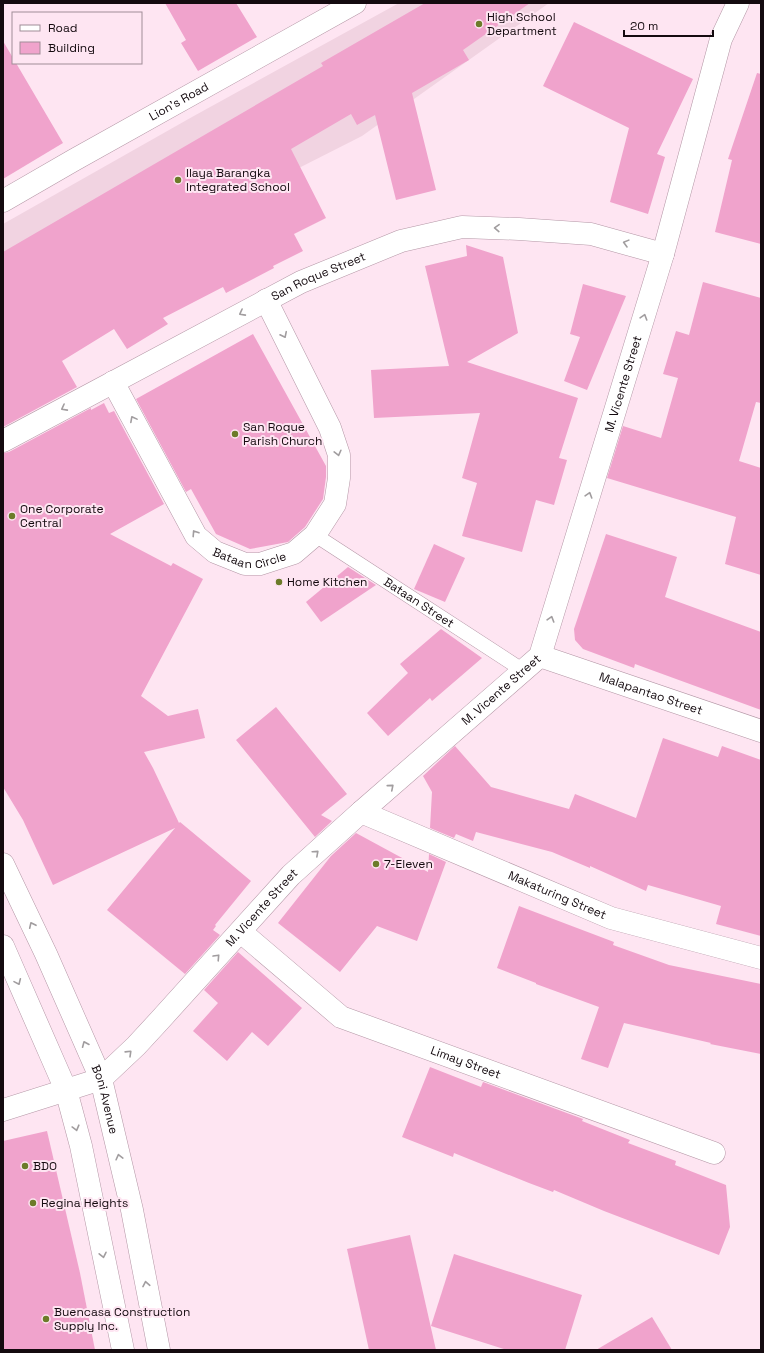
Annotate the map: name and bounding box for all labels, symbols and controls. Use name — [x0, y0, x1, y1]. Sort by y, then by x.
place label: High School Department — [487, 9, 557, 39]
legend — [12, 12, 142, 64]
scale bar — [624, 12, 713, 38]
text: 20 m — [630, 18, 658, 34]
marker: High School Department — [474, 19, 484, 29]
text: Road — [48, 20, 77, 36]
text: Building — [48, 40, 95, 56]
street label: Lion's Road — [146, 78, 211, 125]
place label: Ilaya Barangka Integrated School — [186, 165, 290, 195]
marker: Ilaya Barangka Integrated School — [173, 175, 183, 185]
one-way arrow — [494, 224, 500, 233]
one-way arrow — [622, 239, 629, 248]
street label: San Roque Street — [268, 248, 368, 304]
one-way arrow — [239, 308, 246, 316]
one-way arrow — [639, 313, 648, 320]
one-way arrow — [279, 330, 287, 338]
street label: M. Vicente Street — [601, 334, 646, 434]
one-way arrow — [61, 403, 68, 411]
one-way arrow — [130, 415, 138, 423]
place label: San Roque Parish Church — [243, 419, 322, 449]
marker: San Roque Parish Church — [230, 429, 240, 439]
one-way arrow — [333, 449, 341, 456]
one-way arrow — [584, 491, 593, 498]
place label: One Corporate Central — [20, 501, 104, 531]
marker: One Corporate Central — [7, 511, 17, 521]
one-way arrow — [193, 530, 200, 537]
street label: Bataan Circle — [210, 544, 288, 572]
place label: Home Kitchen — [287, 574, 367, 590]
street label: Bataan Street — [381, 574, 457, 631]
marker: Home Kitchen — [274, 577, 284, 587]
one-way arrow — [546, 616, 555, 623]
street label: M. Vicente Street — [458, 651, 544, 729]
street label: Malapantao Street — [597, 669, 705, 719]
one-way arrow — [386, 784, 393, 791]
one-way arrow — [311, 850, 319, 857]
place label: 7-Eleven — [384, 856, 433, 872]
marker: 7-Eleven — [371, 859, 381, 869]
street label: M. Vicente Street — [222, 865, 301, 950]
street label: Makaturing Street — [506, 867, 609, 923]
one-way arrow — [29, 922, 37, 929]
one-way arrow — [213, 955, 220, 962]
one-way arrow — [14, 979, 22, 986]
one-way arrow — [82, 1040, 90, 1048]
street label: Limay Street — [428, 1042, 503, 1083]
one-way arrow — [124, 1050, 132, 1058]
street label: Boni Avenue — [88, 1062, 122, 1136]
one-way arrow — [72, 1124, 80, 1131]
one-way arrow — [116, 1154, 124, 1160]
place label: BDO — [33, 1158, 57, 1174]
marker: BDO — [20, 1161, 30, 1171]
place label: Regina Heights — [41, 1195, 128, 1211]
marker: Regina Heights — [28, 1198, 38, 1208]
one-way arrow — [98, 1252, 106, 1258]
one-way arrow — [143, 1281, 151, 1287]
place label: Buencasa Construction Supply Inc. — [54, 1304, 190, 1334]
marker: Buencasa Construction Supply Inc. — [41, 1314, 51, 1324]

